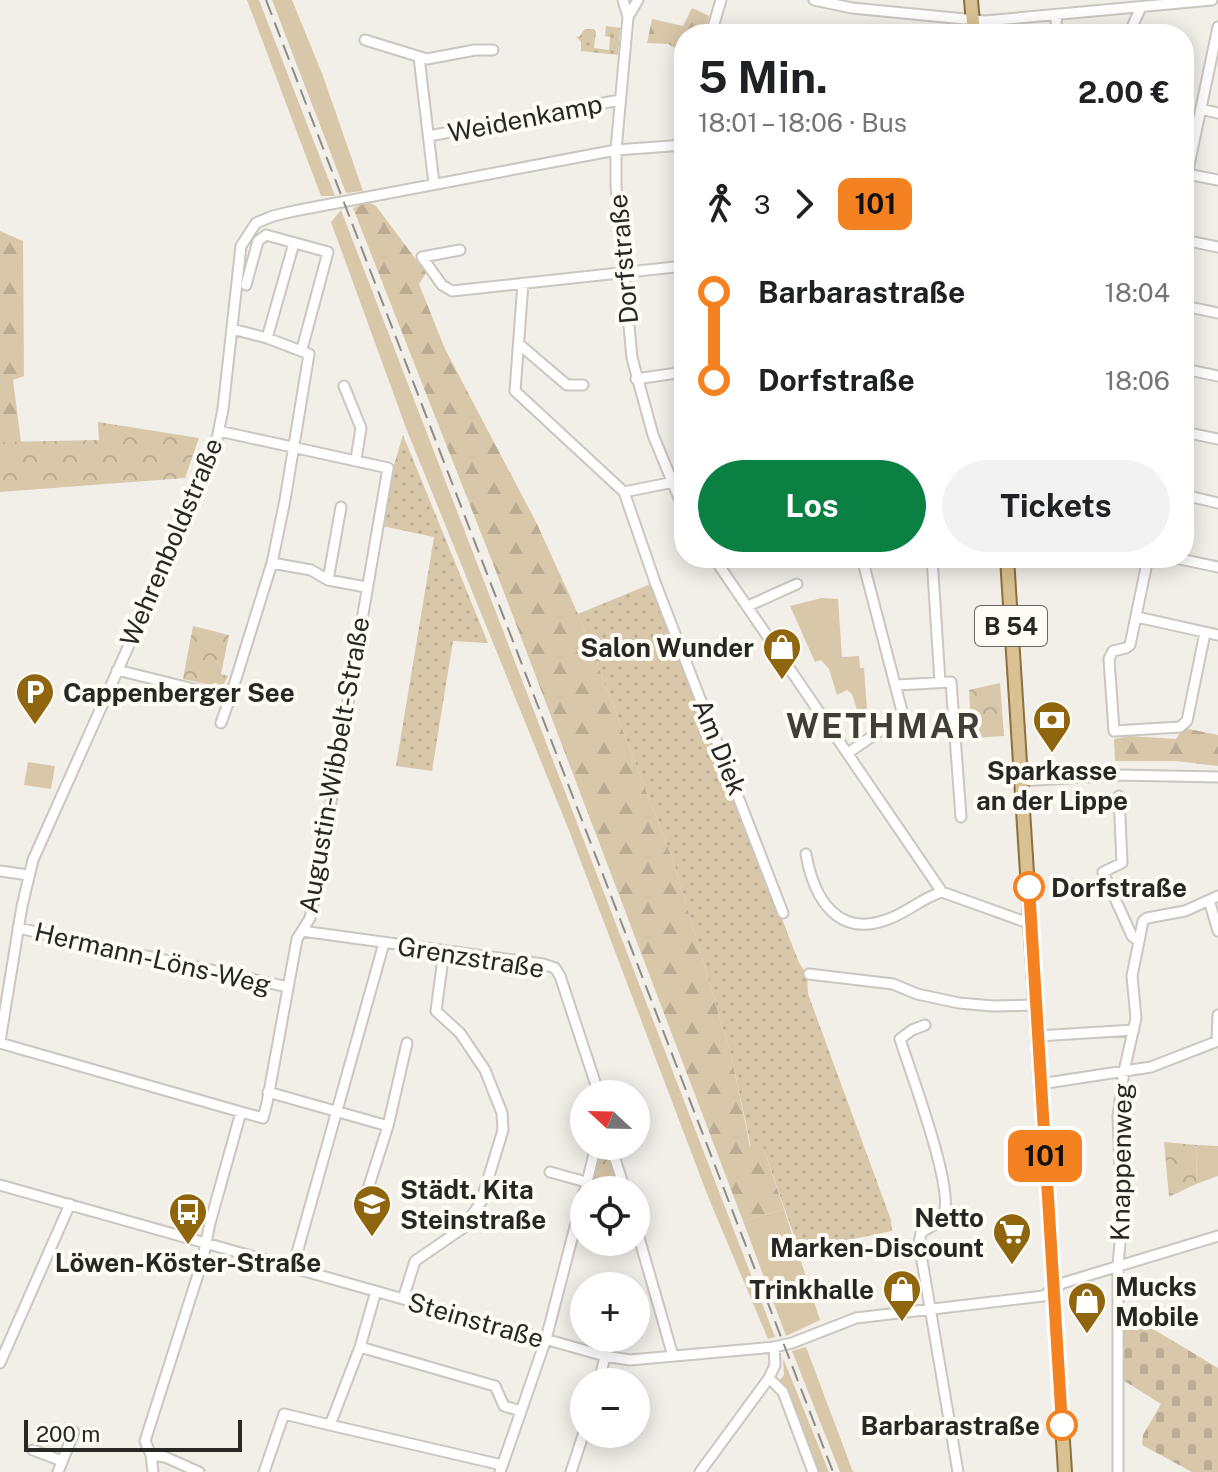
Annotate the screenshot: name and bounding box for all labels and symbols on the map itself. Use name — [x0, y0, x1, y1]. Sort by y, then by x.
street label: Weidenkamp — [445, 88, 605, 148]
street label: Dorfstraße — [602, 193, 644, 325]
street label: Wehrenboldstraße — [113, 433, 229, 651]
road number: B 54 — [975, 606, 1047, 646]
street label: Augustin-Wibbelt-Straße — [293, 614, 375, 916]
shop icon: Salon Wunder — [761, 626, 803, 681]
place label: Salon Wunder — [580, 632, 754, 663]
parking icon: Cappenberger See — [14, 671, 56, 726]
place label: Cappenberger See — [63, 677, 295, 708]
street label: Am Diek — [687, 694, 753, 800]
bank icon: Sparkasse an der Lippe — [1031, 699, 1073, 754]
district label: WETHMAR — [786, 706, 982, 746]
place label: Sparkasse an der Lippe — [976, 755, 1128, 816]
marker: Dorfstraße — [1014, 872, 1044, 902]
place label: Dorfstraße — [1051, 872, 1187, 903]
street label: Hermann-Löns-Weg — [32, 916, 274, 1000]
street label: Grenzstraße — [395, 930, 547, 984]
north arrow — [570, 1080, 650, 1160]
street label: Knappenweg — [1104, 1083, 1138, 1241]
line badge: 101 — [999, 1130, 1091, 1182]
place label: Städt. Kita Steinstraße — [400, 1174, 546, 1235]
school or university icon: Städt. Kita Steinstraße — [351, 1183, 393, 1238]
bus stop icon: Löwen-Köster-Straße — [167, 1191, 209, 1246]
place label: Netto Marken-Discount — [770, 1202, 984, 1263]
supermarket icon: Netto Marken-Discount — [991, 1211, 1033, 1266]
place label: Löwen-Köster-Straße — [55, 1247, 321, 1278]
shop icon: Trinkhalle — [881, 1268, 923, 1323]
place label: Mucks Mobile — [1115, 1271, 1199, 1332]
place label: Trinkhalle — [749, 1274, 874, 1305]
shop icon: Mucks Mobile — [1066, 1280, 1108, 1335]
street label: Steinstraße — [404, 1286, 548, 1354]
place label: Barbarastraße — [860, 1410, 1040, 1441]
marker: Barbarastraße — [1047, 1410, 1077, 1440]
scale bar — [24, 1416, 242, 1452]

